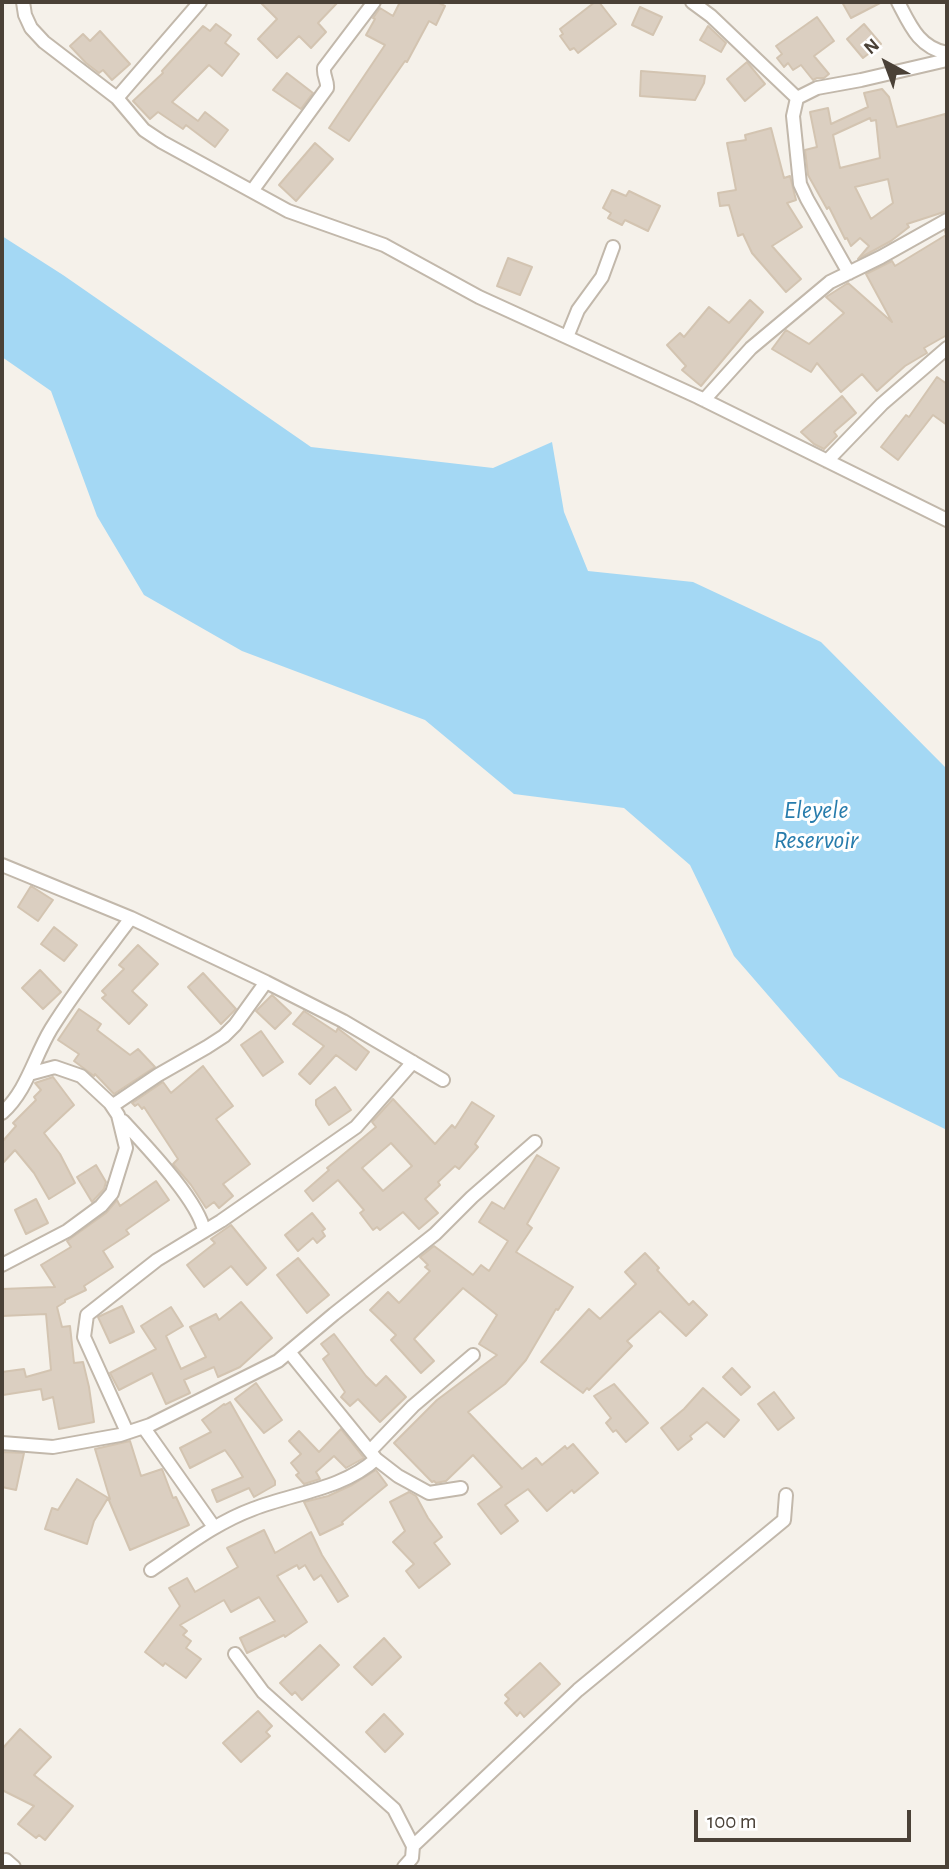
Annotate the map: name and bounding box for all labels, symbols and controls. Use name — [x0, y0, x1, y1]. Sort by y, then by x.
north arrow — [851, 28, 921, 98]
text: N — [861, 35, 883, 58]
water label: Eleyele Reservoir — [774, 794, 858, 856]
scale bar — [697, 1796, 914, 1840]
text: 100 m — [707, 1811, 757, 1832]

